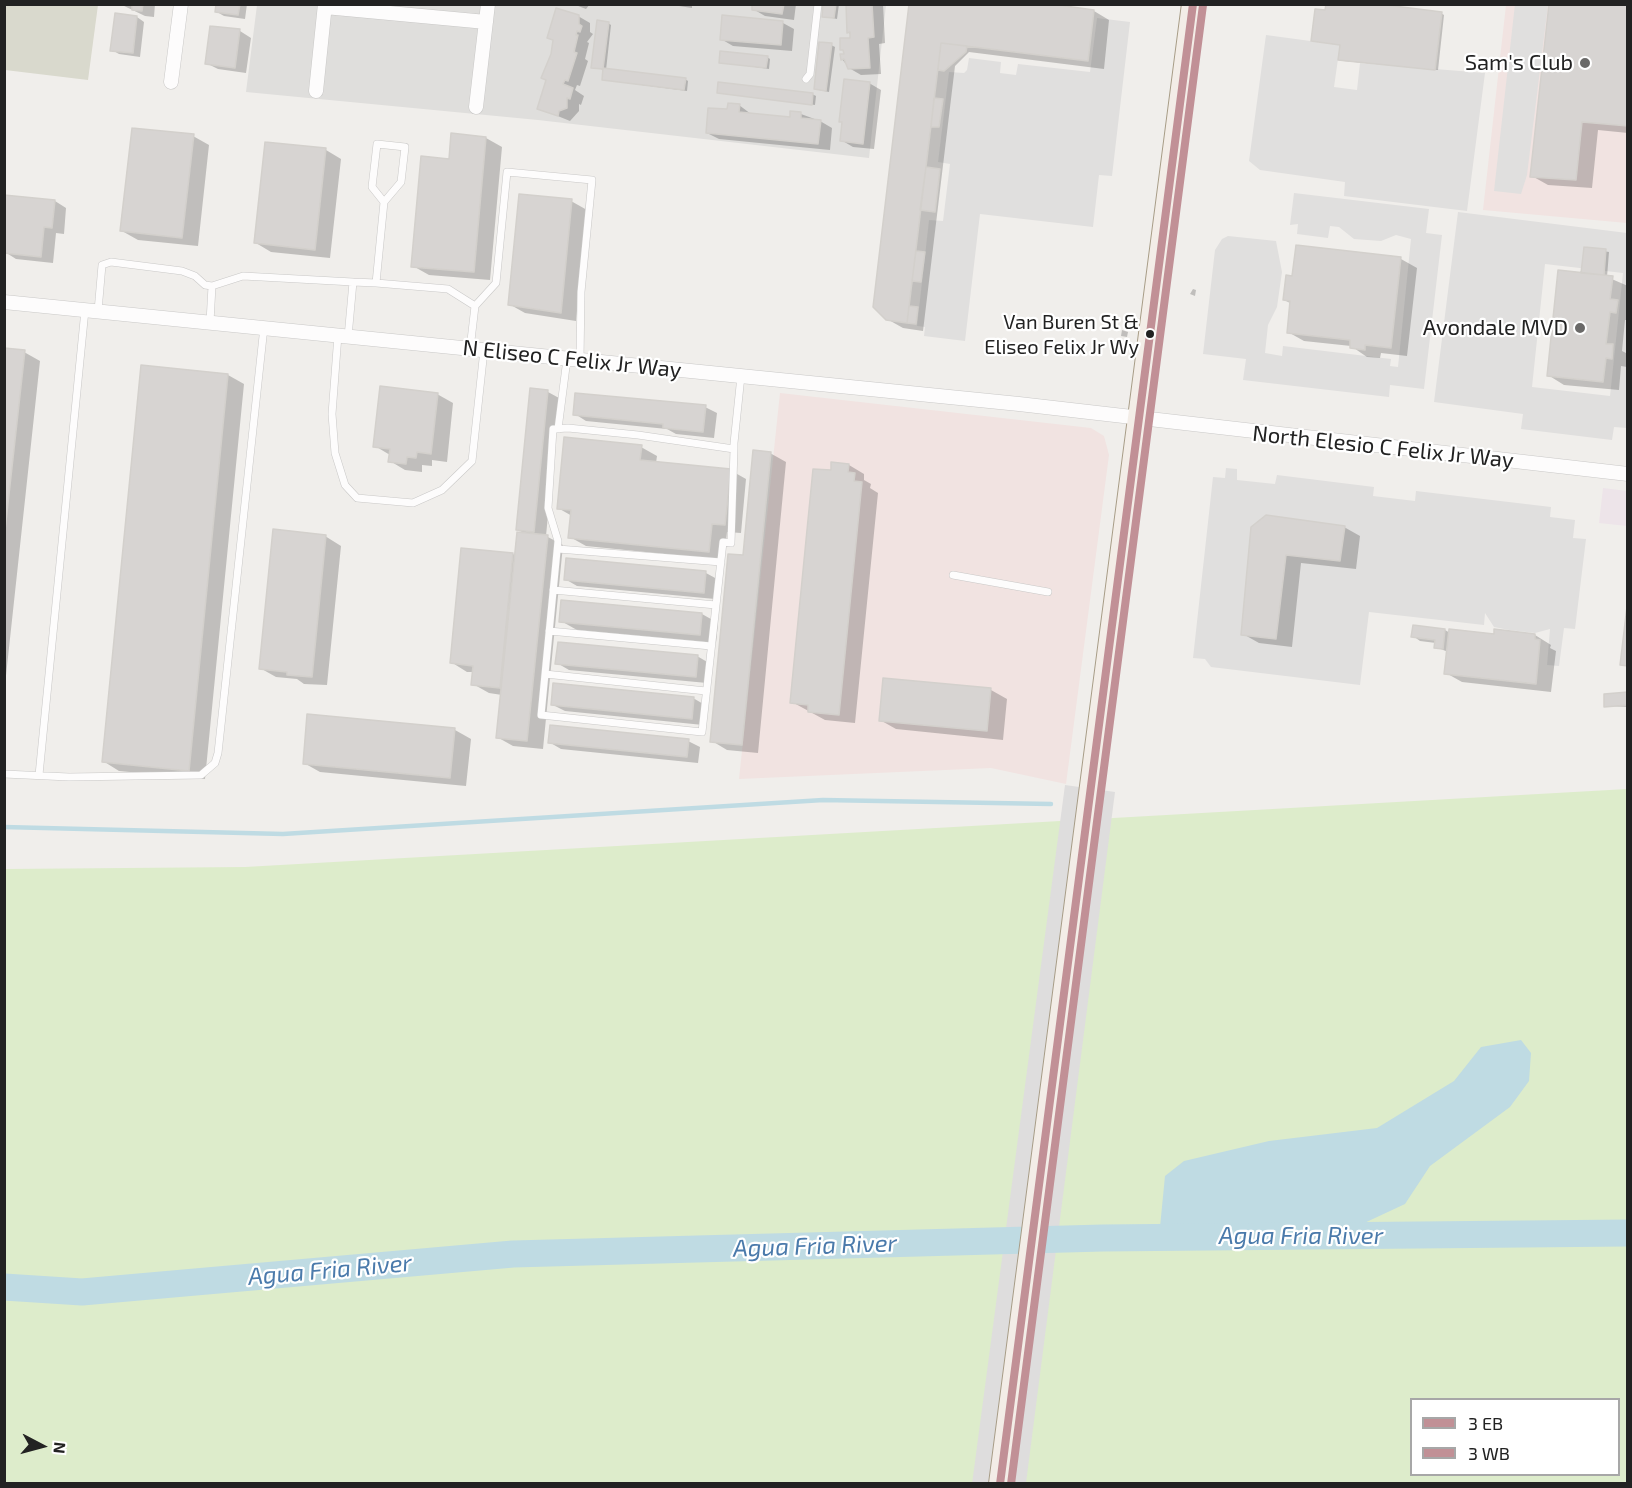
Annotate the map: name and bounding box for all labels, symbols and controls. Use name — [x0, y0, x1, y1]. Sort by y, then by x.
place label: Sam's Club — [1465, 50, 1573, 76]
marker: Sam's Club — [1578, 56, 1592, 70]
place label: Van Buren St & Eliseo Felix Jr Wy — [984, 310, 1139, 357]
place label: Avondale MVD — [1423, 315, 1568, 341]
marker: Avondale MVD — [1573, 321, 1587, 335]
marker: Van Buren St & Eliseo Felix Jr Wy — [1144, 328, 1156, 340]
street label: N Eliseo C Felix Jr Way — [461, 334, 683, 384]
street label: North Elesio C Felix Jr Way — [1251, 420, 1515, 474]
water label: Agua Fria River — [1219, 1222, 1383, 1250]
water label: Agua Fria River — [732, 1229, 898, 1263]
water label: Agua Fria River — [247, 1248, 413, 1292]
legend — [1410, 1398, 1620, 1476]
text: 3 EB — [1468, 1412, 1503, 1434]
north arrow — [12, 1416, 72, 1476]
text: N — [50, 1441, 70, 1455]
text: 3 WB — [1468, 1442, 1510, 1464]

